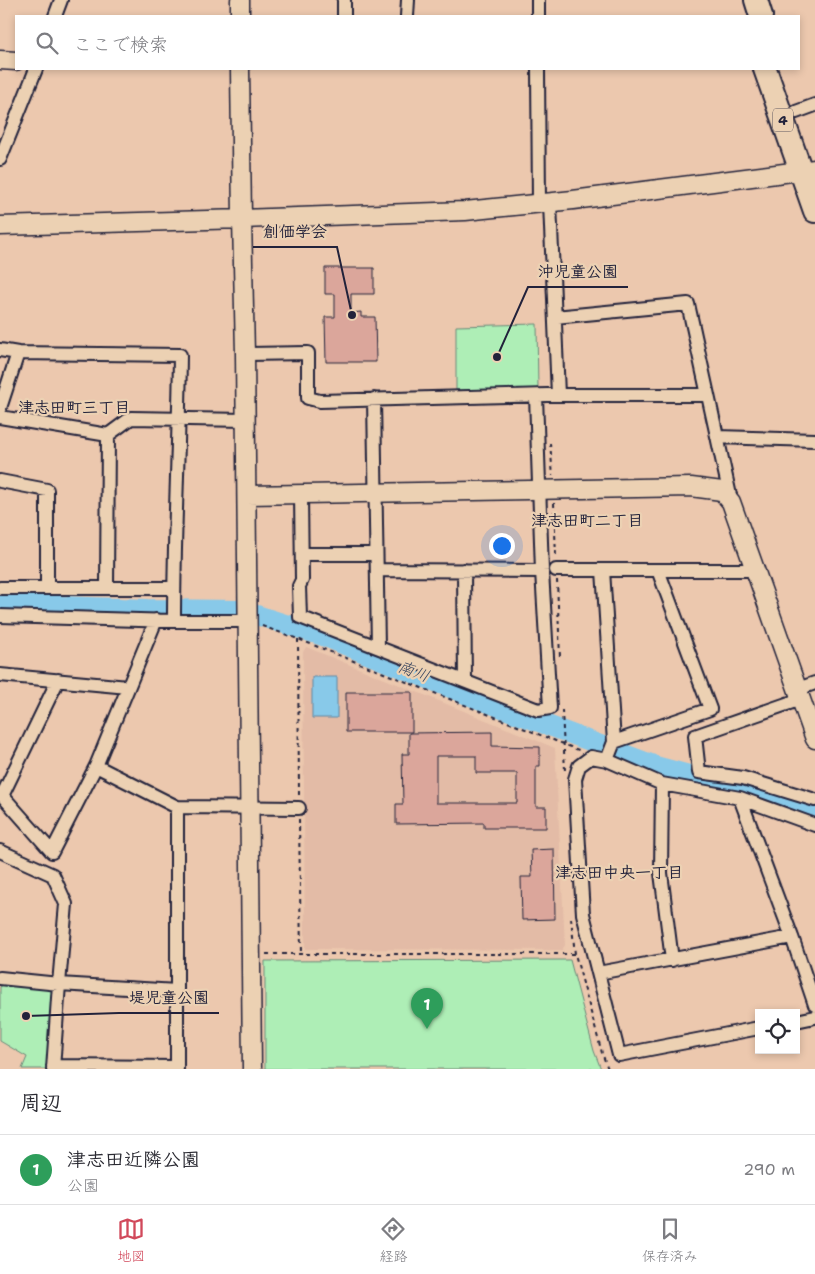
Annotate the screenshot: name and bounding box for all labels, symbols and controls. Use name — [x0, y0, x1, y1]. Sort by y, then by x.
search box — [15, 15, 800, 70]
icon: search — [33, 29, 61, 57]
text: ここで検索 — [73, 32, 168, 57]
road number: 4 — [773, 108, 793, 132]
callout: 創価学会 — [253, 216, 337, 247]
text: 創価学会 — [263, 221, 327, 242]
callout: 沖児童公園 — [528, 256, 628, 287]
text: 沖児童公園 — [538, 261, 618, 282]
district label: 津志田町三丁目 — [18, 397, 130, 418]
district label: 津志田町二丁目 — [531, 510, 643, 531]
your location — [489, 533, 515, 559]
water label: 南川 — [395, 655, 433, 687]
district label: 津志田中央一丁目 — [555, 862, 683, 883]
callout: 堤児童公園 — [119, 982, 219, 1013]
text: 堤児童公園 — [129, 987, 209, 1008]
pin: 1 — [411, 988, 443, 1029]
map controls — [755, 1009, 800, 1054]
button: locate — [755, 1009, 800, 1054]
text: 周辺 — [20, 1089, 62, 1117]
text: 津志田近隣公園 — [67, 1147, 200, 1172]
text: 1 — [32, 1159, 40, 1180]
text: 290 m — [743, 1159, 795, 1180]
text: 公園 — [67, 1175, 99, 1196]
tab: 地図 — [117, 1215, 145, 1265]
tab: 経路 — [379, 1215, 407, 1265]
tab: 保存済み — [642, 1215, 698, 1265]

